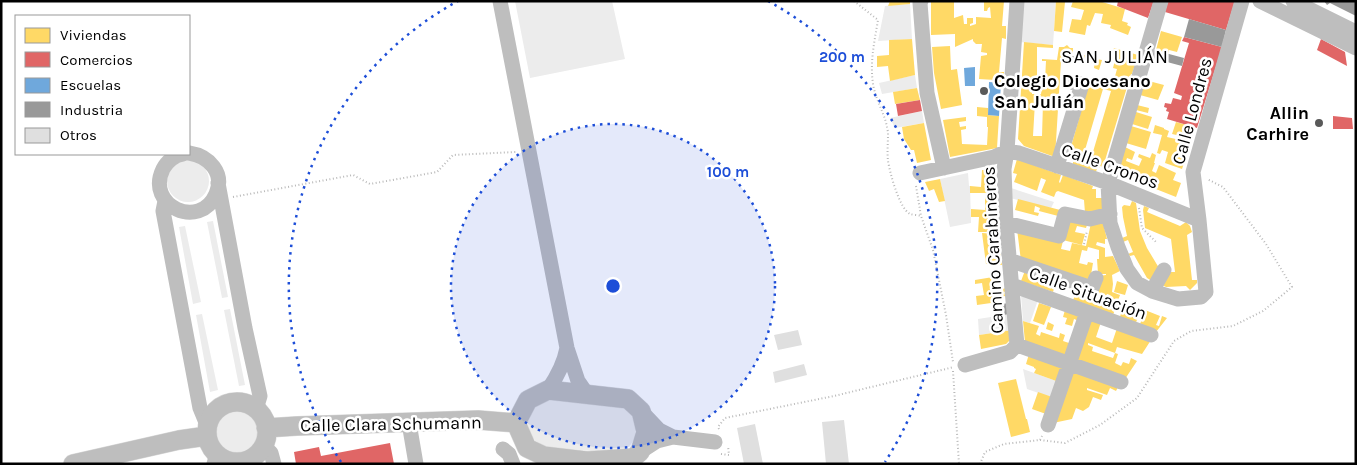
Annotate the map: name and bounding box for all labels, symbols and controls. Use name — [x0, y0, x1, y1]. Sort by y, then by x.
legend — [15, 15, 190, 155]
text: Viviendas — [60, 26, 127, 44]
district label: SAN JULIÁN — [1061, 45, 1169, 68]
text: 200 m — [819, 48, 865, 66]
text: Comercios — [60, 51, 133, 69]
street label: Calle Londres — [1167, 55, 1217, 167]
place label: Colegio Diocesano San Julián — [994, 70, 1151, 113]
text: Escuelas — [60, 76, 121, 94]
marker: Colegio Diocesano San Julián — [978, 85, 990, 97]
text: Industria — [60, 101, 123, 119]
place label: Allin Carhire — [1246, 102, 1309, 145]
marker: Allin Carhire — [1313, 117, 1325, 129]
text: Otros — [60, 126, 97, 144]
street label: Calle Cronos — [1058, 138, 1162, 194]
text: 100 m — [707, 163, 749, 181]
street label: Camino Carabineros — [978, 166, 1008, 334]
street label: Calle Situación — [1026, 262, 1150, 324]
centre of rings — [604, 277, 622, 295]
street label: Calle Clara Schumann — [300, 411, 482, 437]

